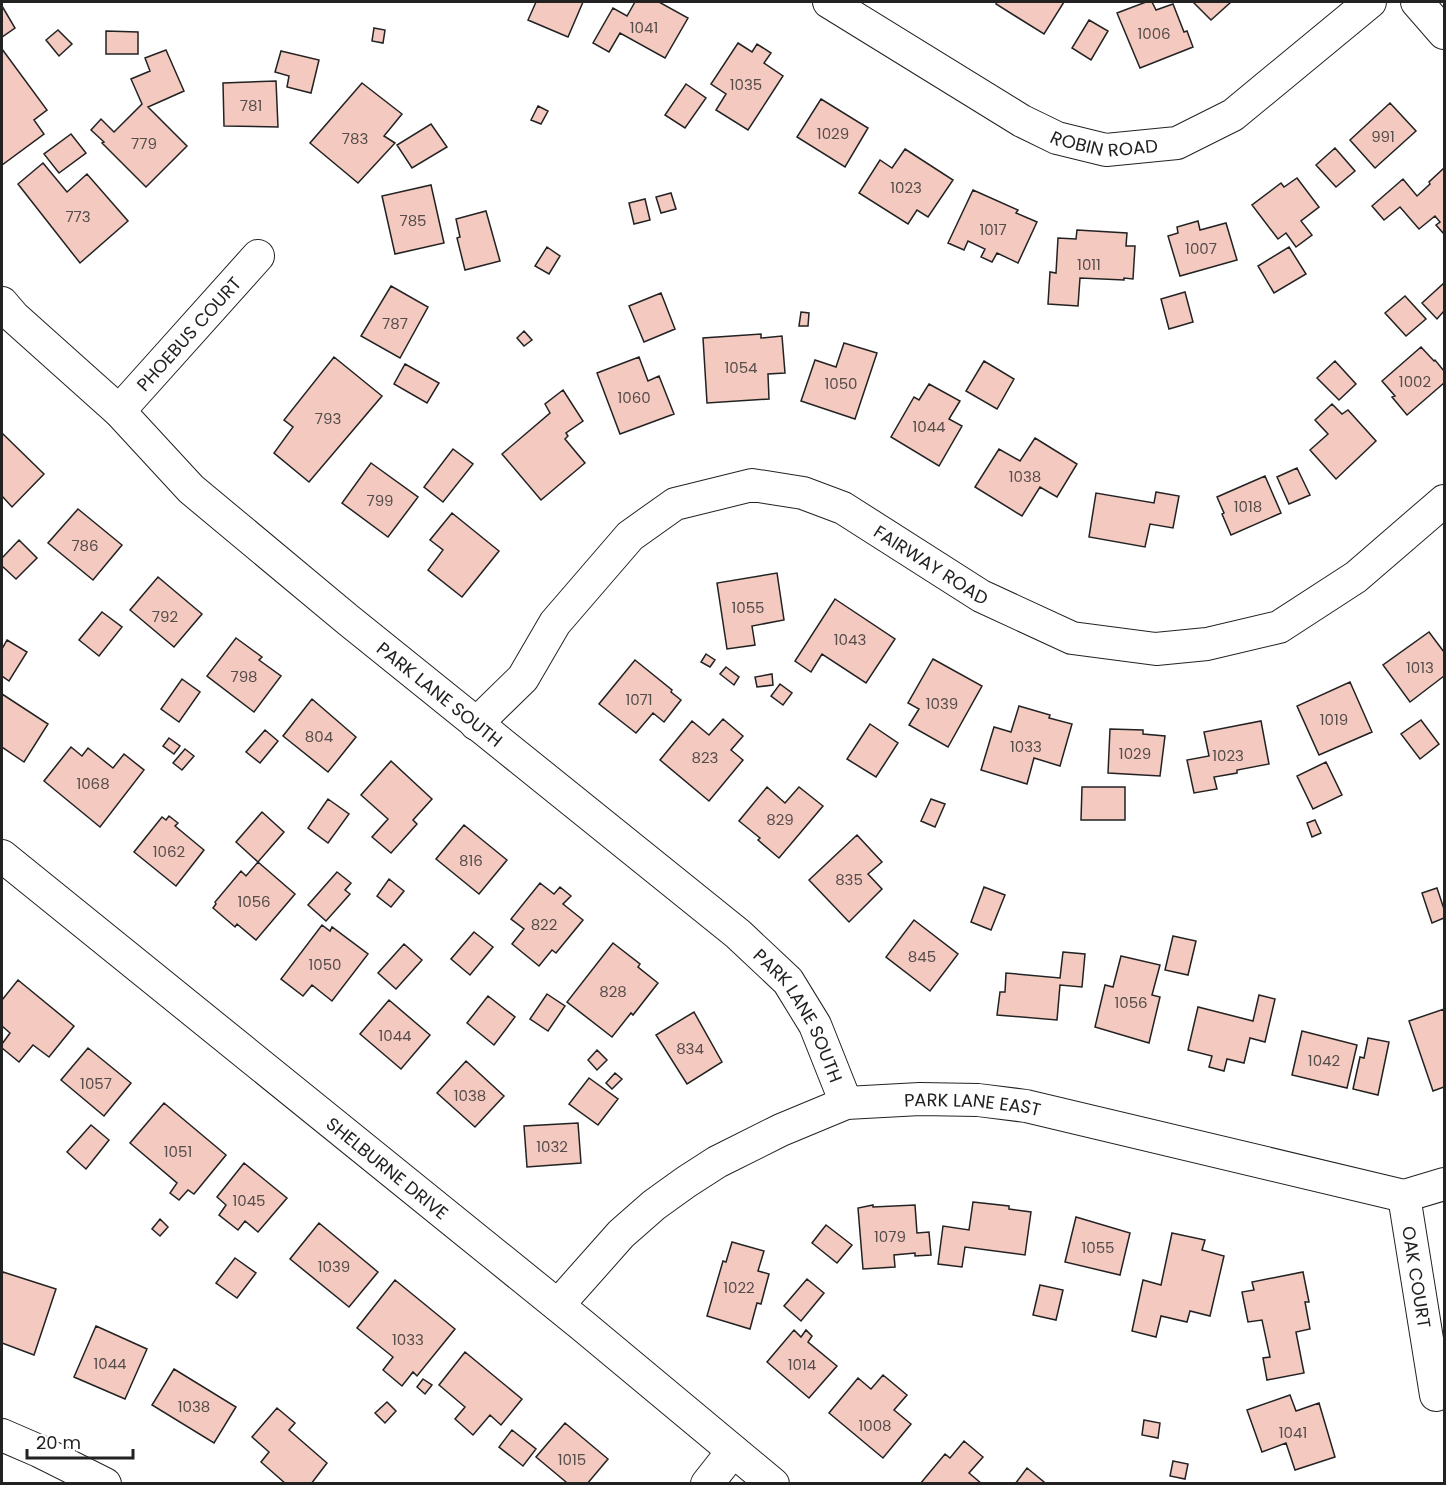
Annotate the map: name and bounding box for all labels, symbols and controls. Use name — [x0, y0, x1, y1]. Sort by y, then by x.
house number: 1041 — [630, 17, 658, 38]
house number: 1006 — [1137, 23, 1171, 44]
house number: 1035 — [730, 74, 762, 95]
house number: 781 — [240, 95, 262, 116]
house number: 1029 — [817, 123, 849, 144]
street label: ROBIN ROAD — [1046, 124, 1159, 163]
house number: 991 — [1371, 126, 1395, 147]
house number: 783 — [342, 128, 368, 149]
house number: 779 — [131, 133, 157, 154]
house number: 1023 — [890, 177, 922, 198]
house number: 773 — [65, 206, 91, 227]
house number: 785 — [399, 210, 427, 231]
house number: 1017 — [979, 219, 1007, 240]
house number: 1007 — [1185, 238, 1217, 259]
house number: 1011 — [1077, 254, 1101, 275]
street label: PHOEBUS COURT — [130, 271, 247, 396]
house number: 787 — [382, 313, 408, 334]
house number: 1054 — [724, 357, 758, 378]
house number: 1002 — [1399, 371, 1431, 392]
house number: 1050 — [824, 373, 858, 394]
house number: 1060 — [617, 387, 651, 408]
house number: 793 — [315, 408, 341, 429]
house number: 1044 — [912, 416, 946, 437]
house number: 1038 — [1009, 466, 1041, 487]
house number: 799 — [366, 490, 394, 511]
house number: 1018 — [1234, 496, 1262, 517]
street label: FAIRWAY ROAD — [869, 518, 993, 610]
house number: 786 — [71, 535, 99, 556]
house number: 1055 — [731, 597, 765, 618]
house number: 792 — [152, 606, 178, 627]
house number: 1043 — [834, 629, 866, 650]
street label: PARK LANE SOUTH — [372, 636, 508, 752]
house number: 1013 — [1406, 657, 1434, 678]
house number: 798 — [230, 666, 258, 687]
house number: 1071 — [625, 689, 653, 710]
house number: 1039 — [926, 693, 958, 714]
house number: 1019 — [1320, 709, 1348, 730]
house number: 804 — [305, 726, 333, 747]
house number: 1033 — [1010, 736, 1042, 757]
house number: 1029 — [1119, 743, 1151, 764]
house number: 1023 — [1212, 745, 1244, 766]
house number: 823 — [692, 747, 718, 768]
house number: 1068 — [76, 773, 110, 794]
house number: 829 — [766, 809, 794, 830]
house number: 1062 — [153, 841, 185, 862]
house number: 816 — [459, 850, 483, 871]
house number: 835 — [835, 869, 863, 890]
house number: 1056 — [237, 891, 271, 912]
house number: 822 — [531, 914, 557, 935]
street label: PARK LANE SOUTH — [748, 943, 849, 1086]
house number: 845 — [908, 946, 936, 967]
house number: 1050 — [308, 954, 342, 975]
house number: 828 — [599, 981, 627, 1002]
house number: 1056 — [1114, 992, 1148, 1013]
house number: 1044 — [378, 1025, 412, 1046]
house number: 834 — [676, 1038, 704, 1059]
house number: 1042 — [1308, 1050, 1340, 1071]
house number: 1057 — [80, 1073, 112, 1094]
house number: 1038 — [454, 1085, 486, 1106]
street label: PARK LANE EAST — [903, 1086, 1044, 1122]
street label: SHELBURNE DRIVE — [321, 1111, 454, 1225]
house number: 1032 — [536, 1136, 568, 1157]
house number: 1051 — [164, 1141, 192, 1162]
house number: 1045 — [232, 1190, 266, 1211]
street label: OAK COURT — [1397, 1224, 1438, 1330]
house number: 1079 — [874, 1226, 906, 1247]
house number: 1055 — [1081, 1237, 1115, 1258]
house number: 1039 — [318, 1256, 350, 1277]
house number: 1022 — [723, 1277, 755, 1298]
house number: 1033 — [392, 1329, 424, 1350]
house number: 1044 — [93, 1353, 127, 1374]
house number: 1014 — [788, 1354, 816, 1375]
house number: 1038 — [178, 1396, 210, 1417]
house number: 1008 — [858, 1415, 892, 1436]
scale bar — [27, 1422, 134, 1460]
house number: 1041 — [1279, 1422, 1307, 1443]
text: 20 m — [36, 1430, 81, 1455]
house number: 1015 — [558, 1449, 586, 1470]

